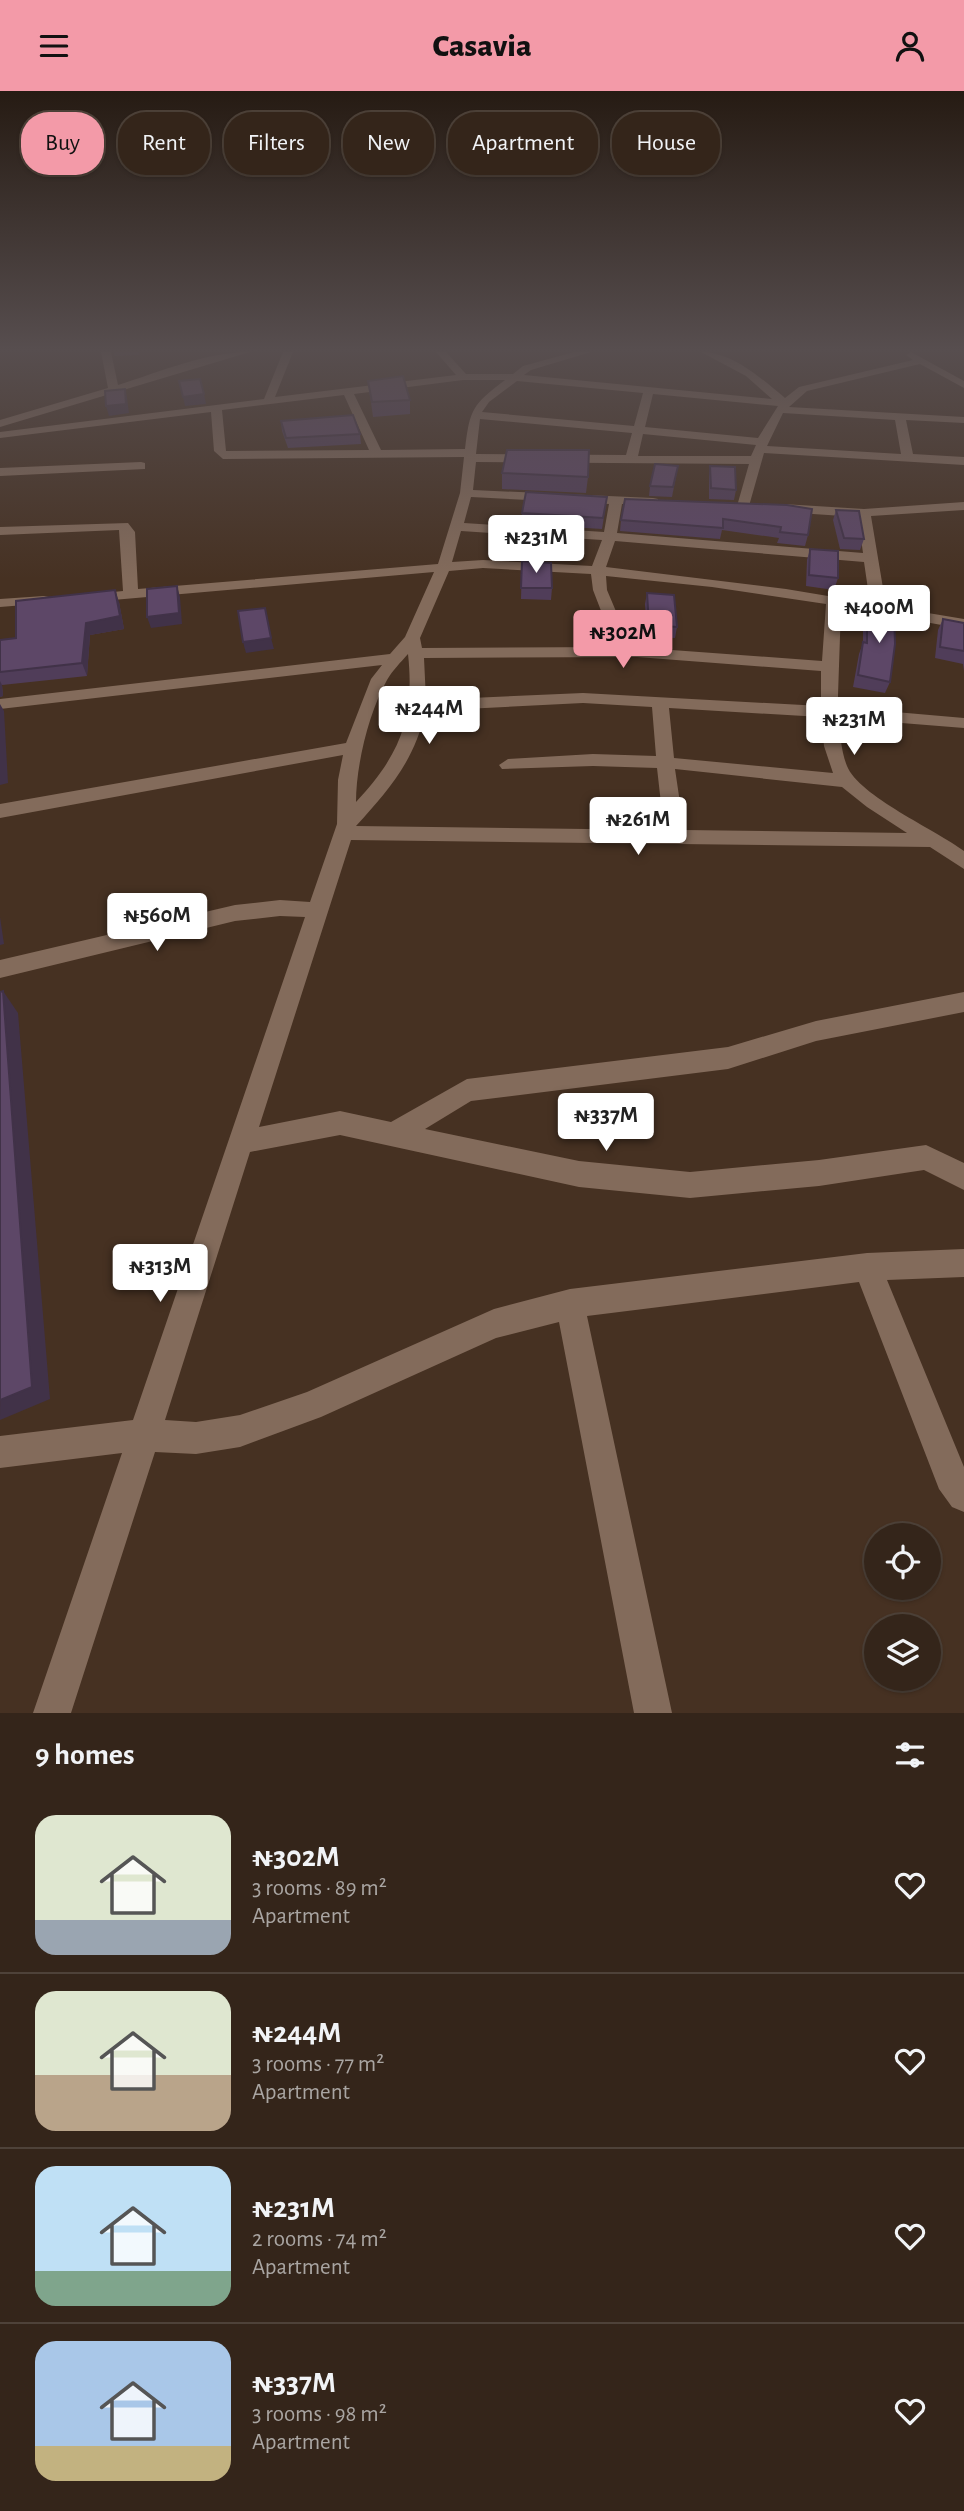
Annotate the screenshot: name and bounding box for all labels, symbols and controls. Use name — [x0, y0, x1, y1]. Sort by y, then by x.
icon: menu — [35, 27, 73, 65]
icon: person — [891, 27, 929, 65]
text: Casavia — [432, 30, 532, 62]
chip: Buy — [21, 112, 104, 175]
chip: Rent — [118, 112, 210, 175]
chip: Filters — [224, 112, 329, 175]
chip: New — [343, 112, 434, 175]
chip: Apartment — [448, 112, 598, 175]
chip: House — [612, 112, 720, 175]
pin: ₦231M — [487, 515, 585, 575]
text: ₦231M — [504, 526, 568, 549]
pin: ₦400M — [830, 585, 928, 645]
text: ₦400M — [844, 596, 914, 619]
pin: ₦302M — [574, 611, 672, 670]
text: ₦302M — [589, 621, 657, 644]
pin: ₦244M — [380, 687, 478, 746]
text: ₦244M — [395, 697, 463, 720]
pin: ₦231M — [805, 697, 903, 757]
text: ₦231M — [822, 708, 886, 731]
pin: ₦261M — [589, 797, 687, 857]
text: ₦261M — [606, 808, 670, 831]
pin: ₦560M — [108, 893, 206, 953]
text: ₦560M — [123, 904, 191, 927]
pin: ₦337M — [557, 1093, 655, 1153]
text: ₦337M — [574, 1104, 638, 1127]
pin: ₦313M — [111, 1245, 209, 1304]
text: ₦313M — [129, 1255, 191, 1278]
map controls — [864, 1523, 941, 1691]
button: locate — [864, 1523, 941, 1600]
button: layers — [864, 1614, 941, 1691]
icon: filters — [891, 1736, 929, 1774]
text: 9 homes — [35, 1740, 135, 1770]
text: ₦302M — [252, 1842, 340, 1872]
icon: home — [91, 1843, 175, 1927]
icon: heart — [891, 1866, 929, 1904]
text: 3 rooms · 89 m² — [252, 1877, 387, 1900]
text: Apartment — [252, 1905, 350, 1928]
text: ₦244M — [252, 2018, 341, 2048]
icon: home — [91, 2019, 175, 2103]
icon: heart — [891, 2042, 929, 2080]
text: 3 rooms · 77 m² — [252, 2053, 384, 2076]
text: Apartment — [252, 2081, 350, 2104]
text: ₦231M — [252, 2193, 335, 2223]
icon: home — [91, 2194, 175, 2278]
icon: heart — [891, 2217, 929, 2255]
text: 2 rooms · 74 m² — [252, 2228, 387, 2251]
text: Apartment — [252, 2256, 350, 2279]
text: ₦337M — [252, 2368, 336, 2398]
icon: home — [91, 2369, 175, 2453]
icon: heart — [891, 2392, 929, 2430]
text: 3 rooms · 98 m² — [252, 2403, 387, 2426]
text: Apartment — [252, 2431, 350, 2454]

